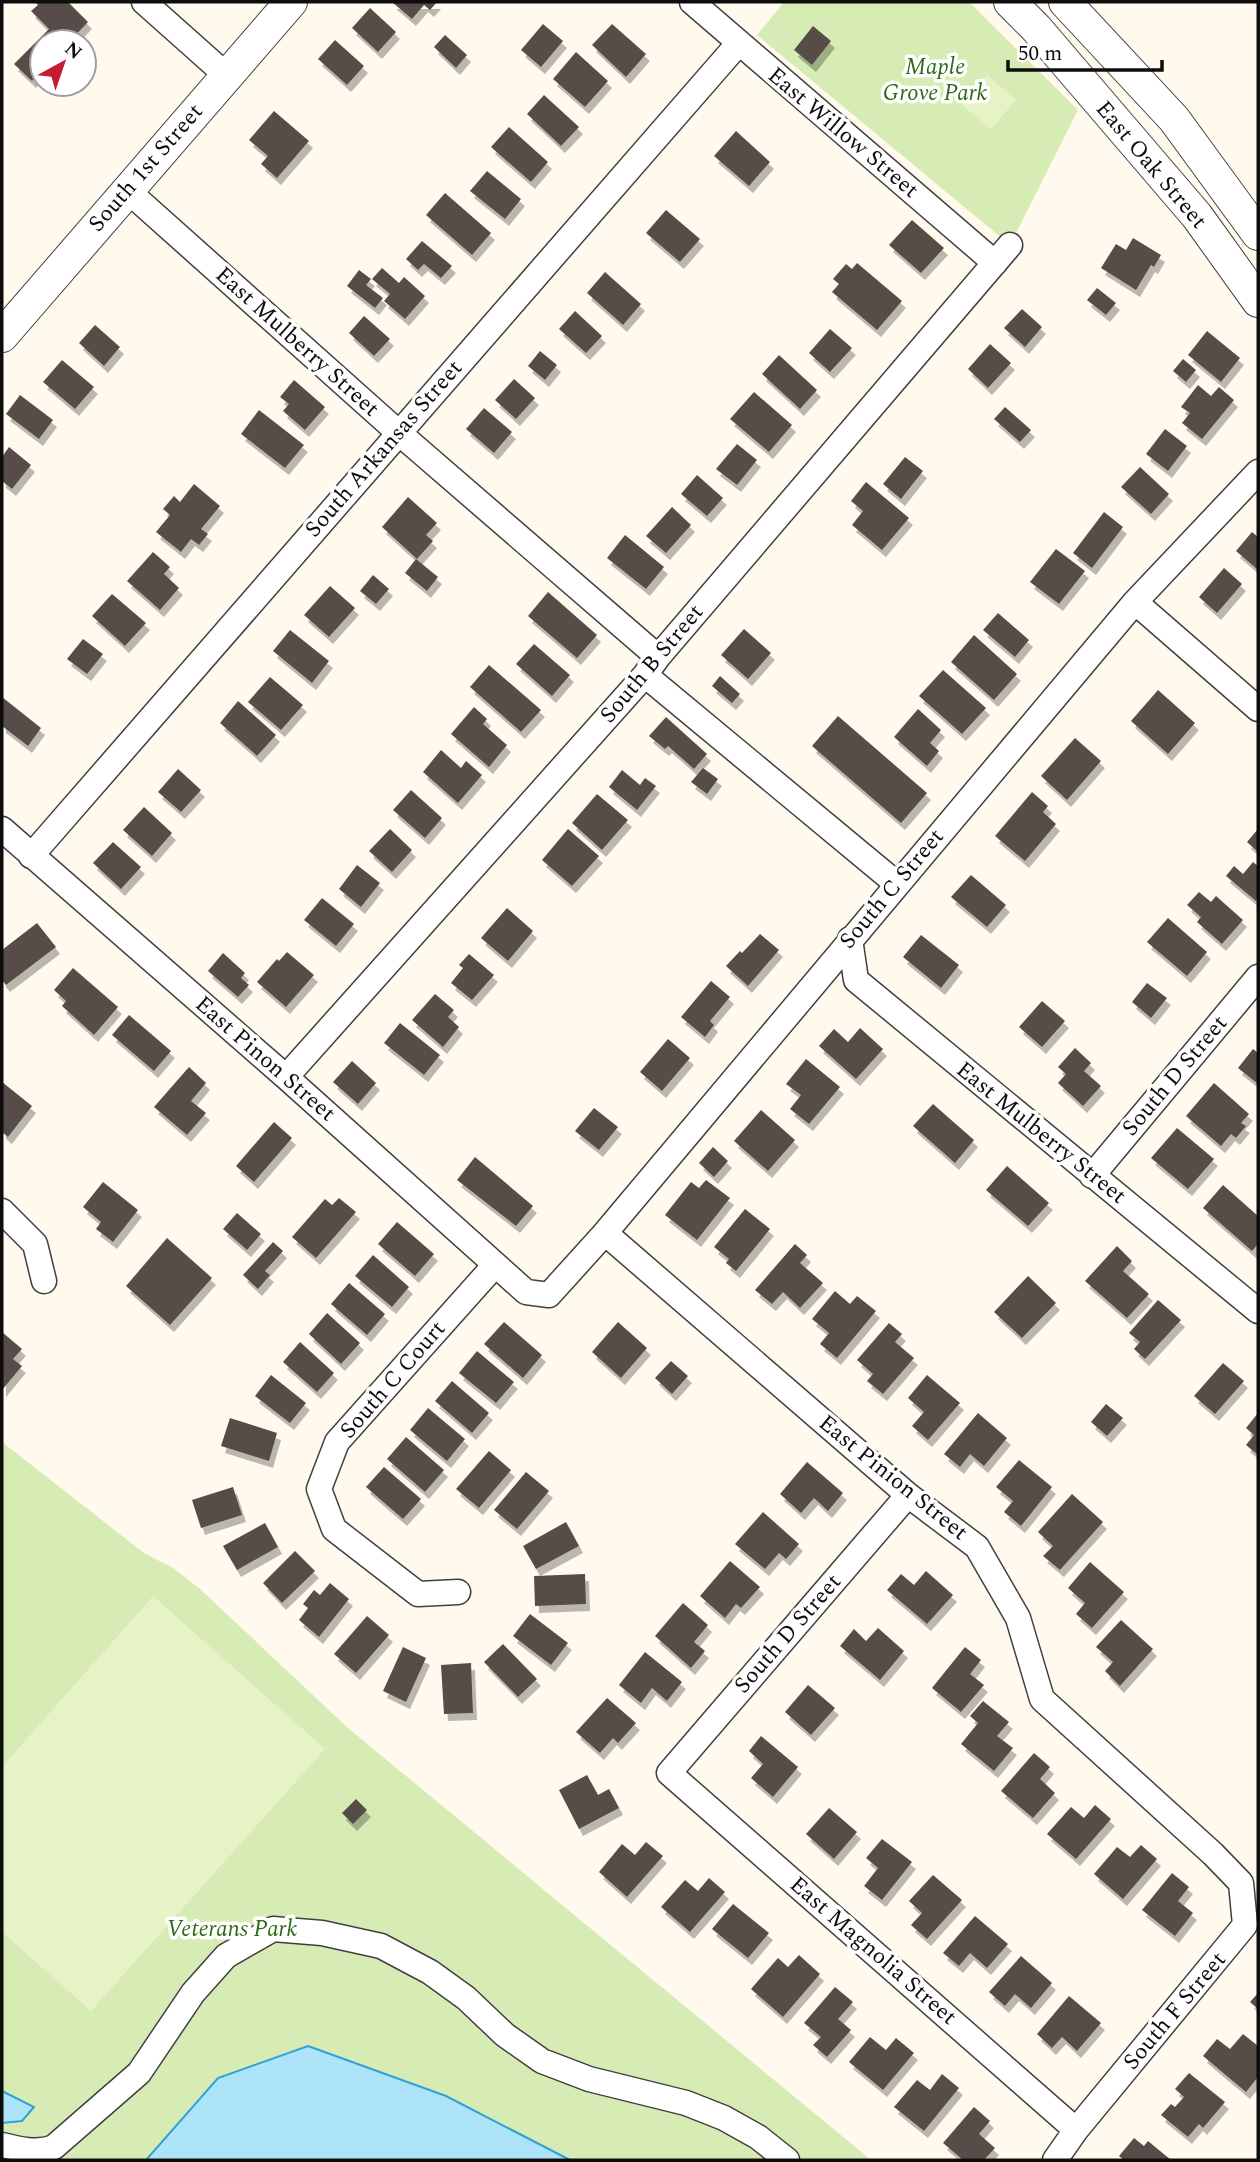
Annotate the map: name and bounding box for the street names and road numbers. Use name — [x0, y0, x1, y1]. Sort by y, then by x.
street label: East Willow Street — [759, 59, 927, 207]
street label: East Oak Street — [1087, 93, 1215, 237]
street label: South 1st Street — [80, 96, 212, 240]
street label: East Mulberry Street — [207, 258, 387, 426]
street label: South Arkansas Street — [297, 352, 471, 546]
street label: South B Street — [592, 597, 712, 731]
street label: South C Street — [831, 821, 953, 957]
street label: East Pinon Street — [187, 988, 343, 1130]
street label: South D Street — [1114, 1008, 1236, 1144]
street label: East Mulberry Street — [948, 1053, 1134, 1213]
street label: South C Court — [332, 1313, 454, 1447]
street label: East Pinion Street — [810, 1406, 976, 1550]
street label: South D Street — [726, 1566, 850, 1702]
street label: East Magnolia Street — [781, 1868, 965, 2034]
street label: South F Street — [1115, 1944, 1235, 2078]

